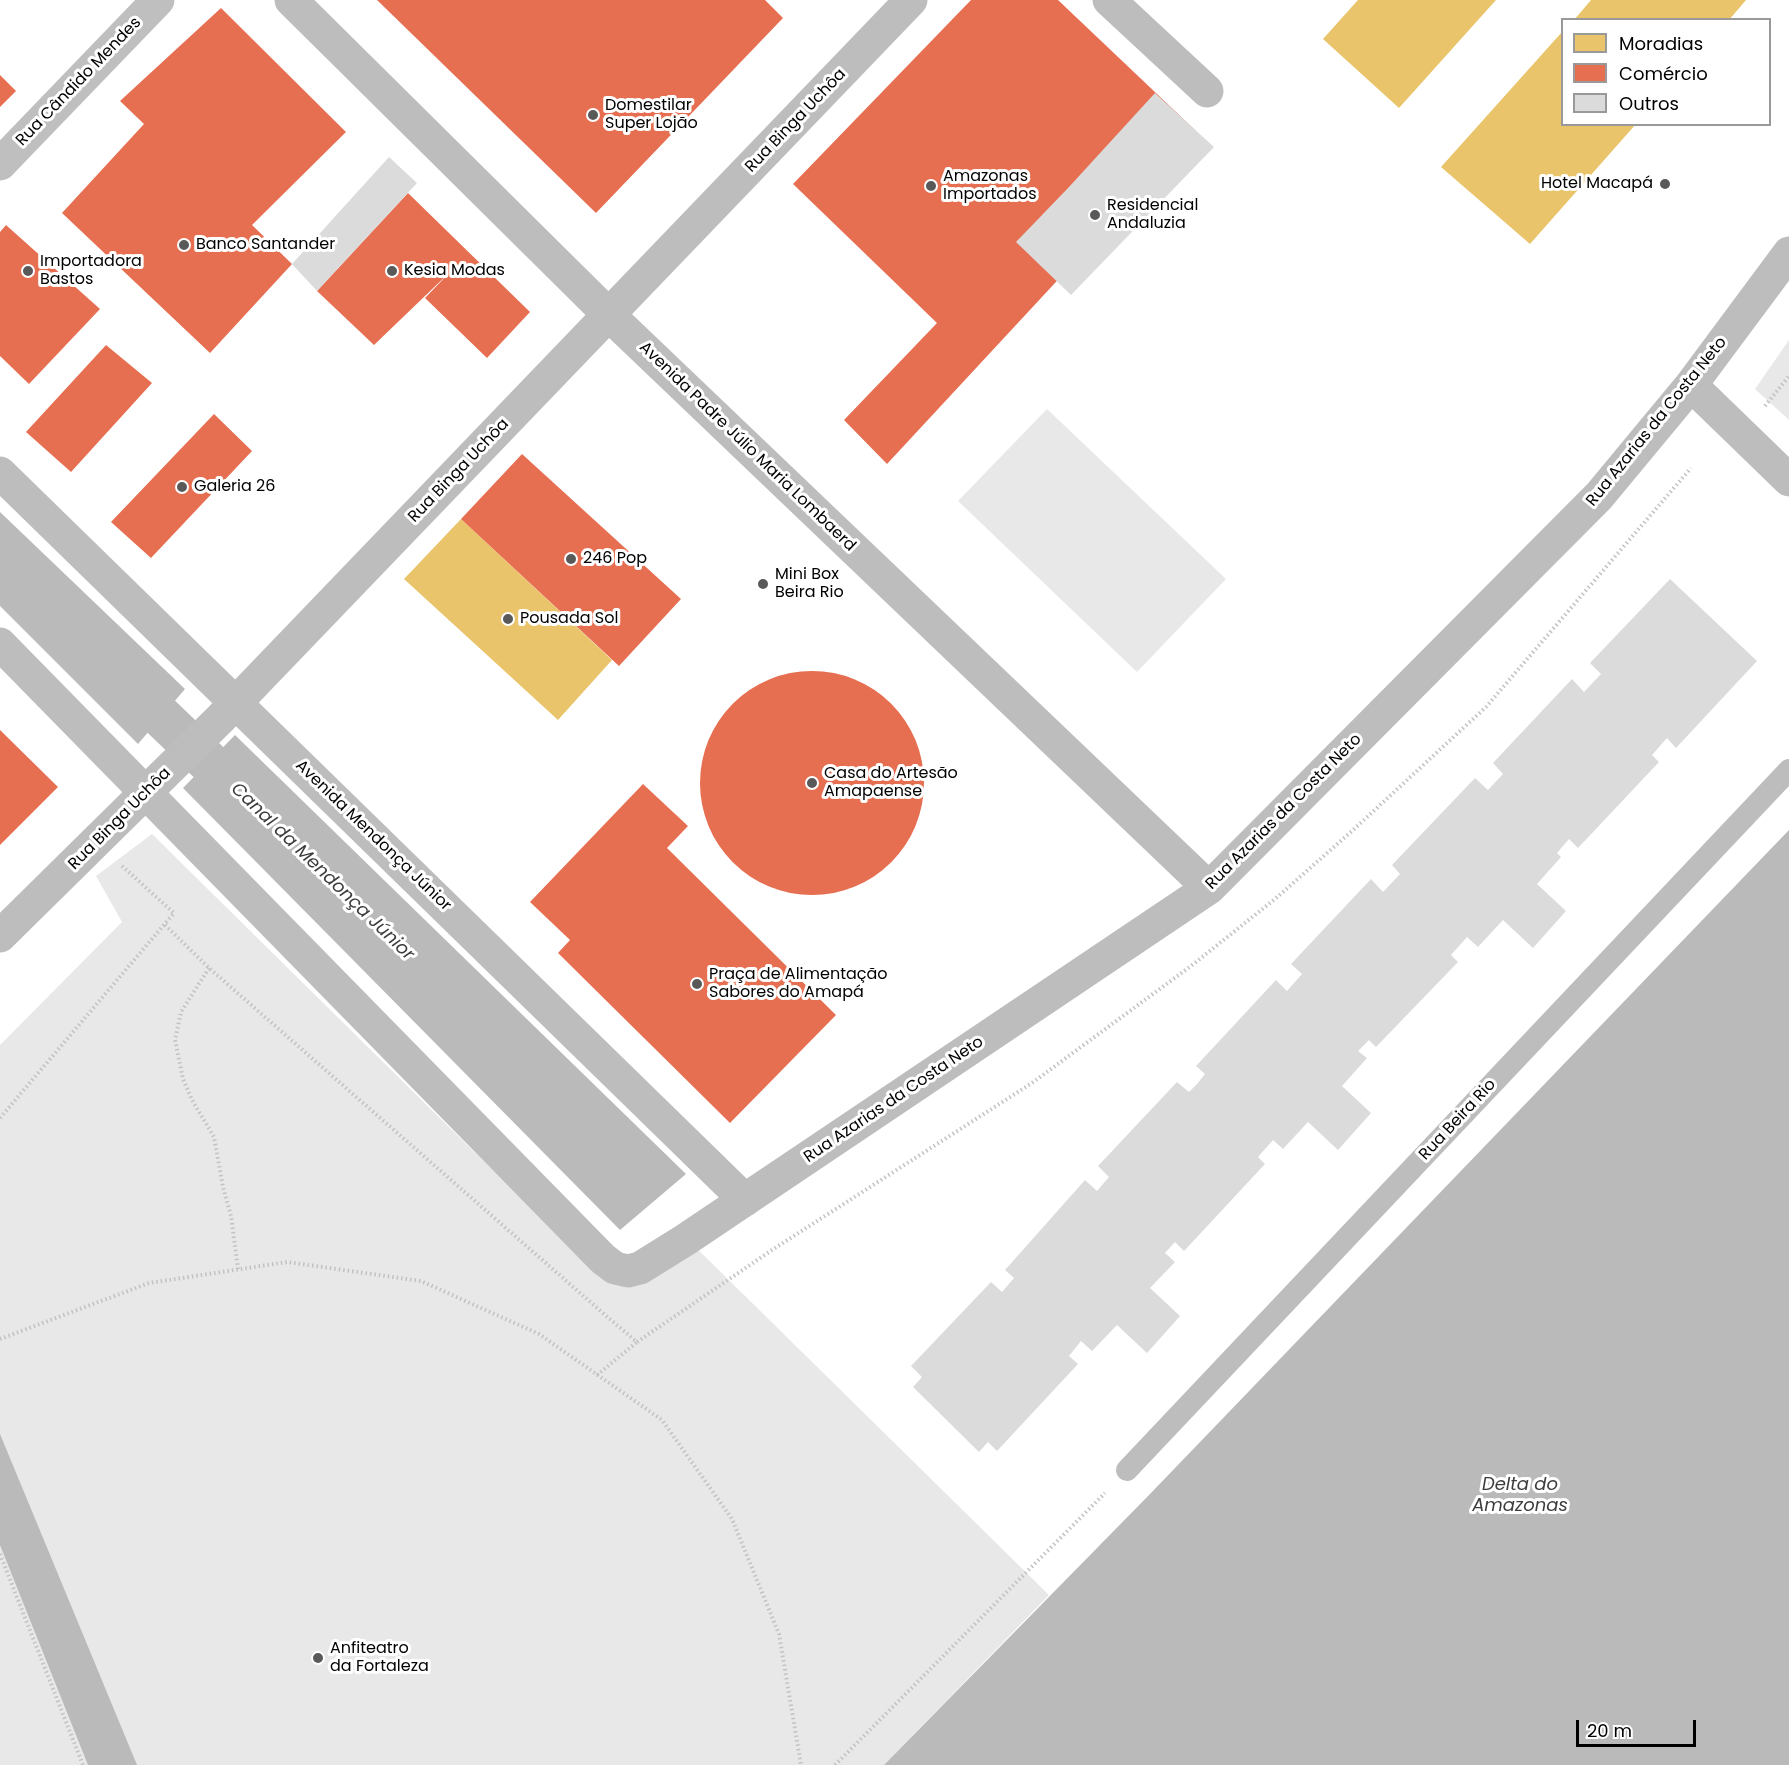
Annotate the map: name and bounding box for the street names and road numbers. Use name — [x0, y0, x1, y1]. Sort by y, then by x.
street label: Rua Cândido Mendes — [13, 14, 145, 150]
street label: Rua Binga Uchôa — [742, 65, 850, 177]
street label: Rua Azarias da Costa Neto — [1583, 333, 1731, 511]
street label: Avenida Padre Júlio Maria Lombaerd — [635, 338, 859, 556]
street label: Rua Binga Uchôa — [405, 415, 513, 527]
street label: Rua Azarias da Costa Neto — [1202, 730, 1366, 894]
street label: Avenida Mendonça Júnior — [291, 757, 455, 915]
street label: Rua Binga Uchôa — [65, 764, 175, 874]
street label: Rua Azarias da Costa Neto — [801, 1033, 987, 1167]
street label: Rua Beira Rio — [1416, 1076, 1500, 1164]

